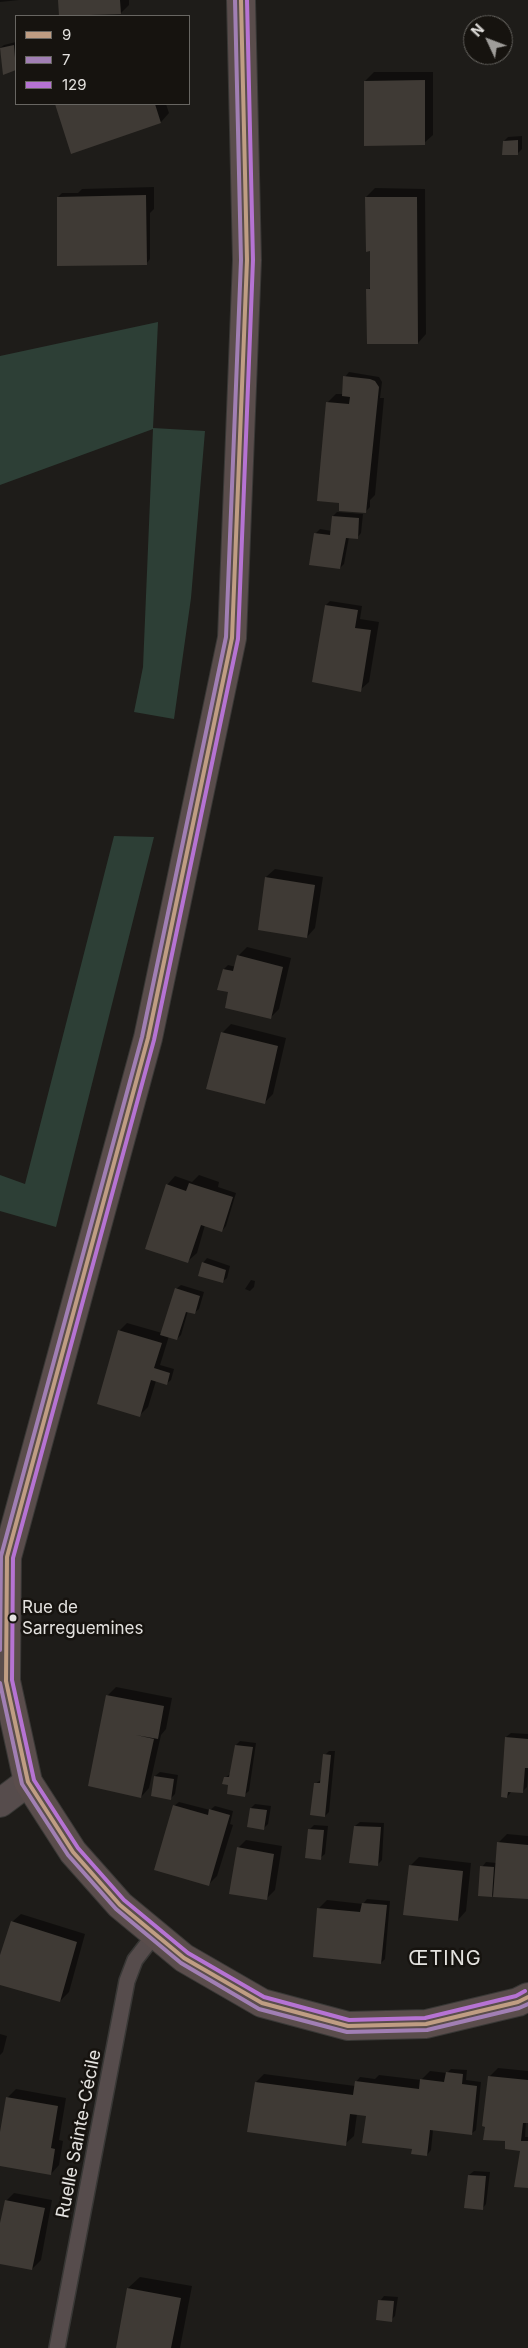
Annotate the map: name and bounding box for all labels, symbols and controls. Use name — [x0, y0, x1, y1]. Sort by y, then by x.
legend — [15, 15, 190, 105]
north arrow — [463, 15, 513, 65]
text: N — [468, 20, 487, 40]
text: 9 — [62, 25, 71, 44]
text: 7 — [62, 50, 71, 69]
text: 129 — [62, 75, 87, 94]
place label: Rue de Sarreguemines — [22, 1598, 143, 1638]
marker: Rue de Sarreguemines — [8, 1613, 18, 1623]
district label: ŒTING — [408, 1947, 482, 1971]
street label: Ruelle Sainte-Cécile — [52, 2048, 106, 2220]

